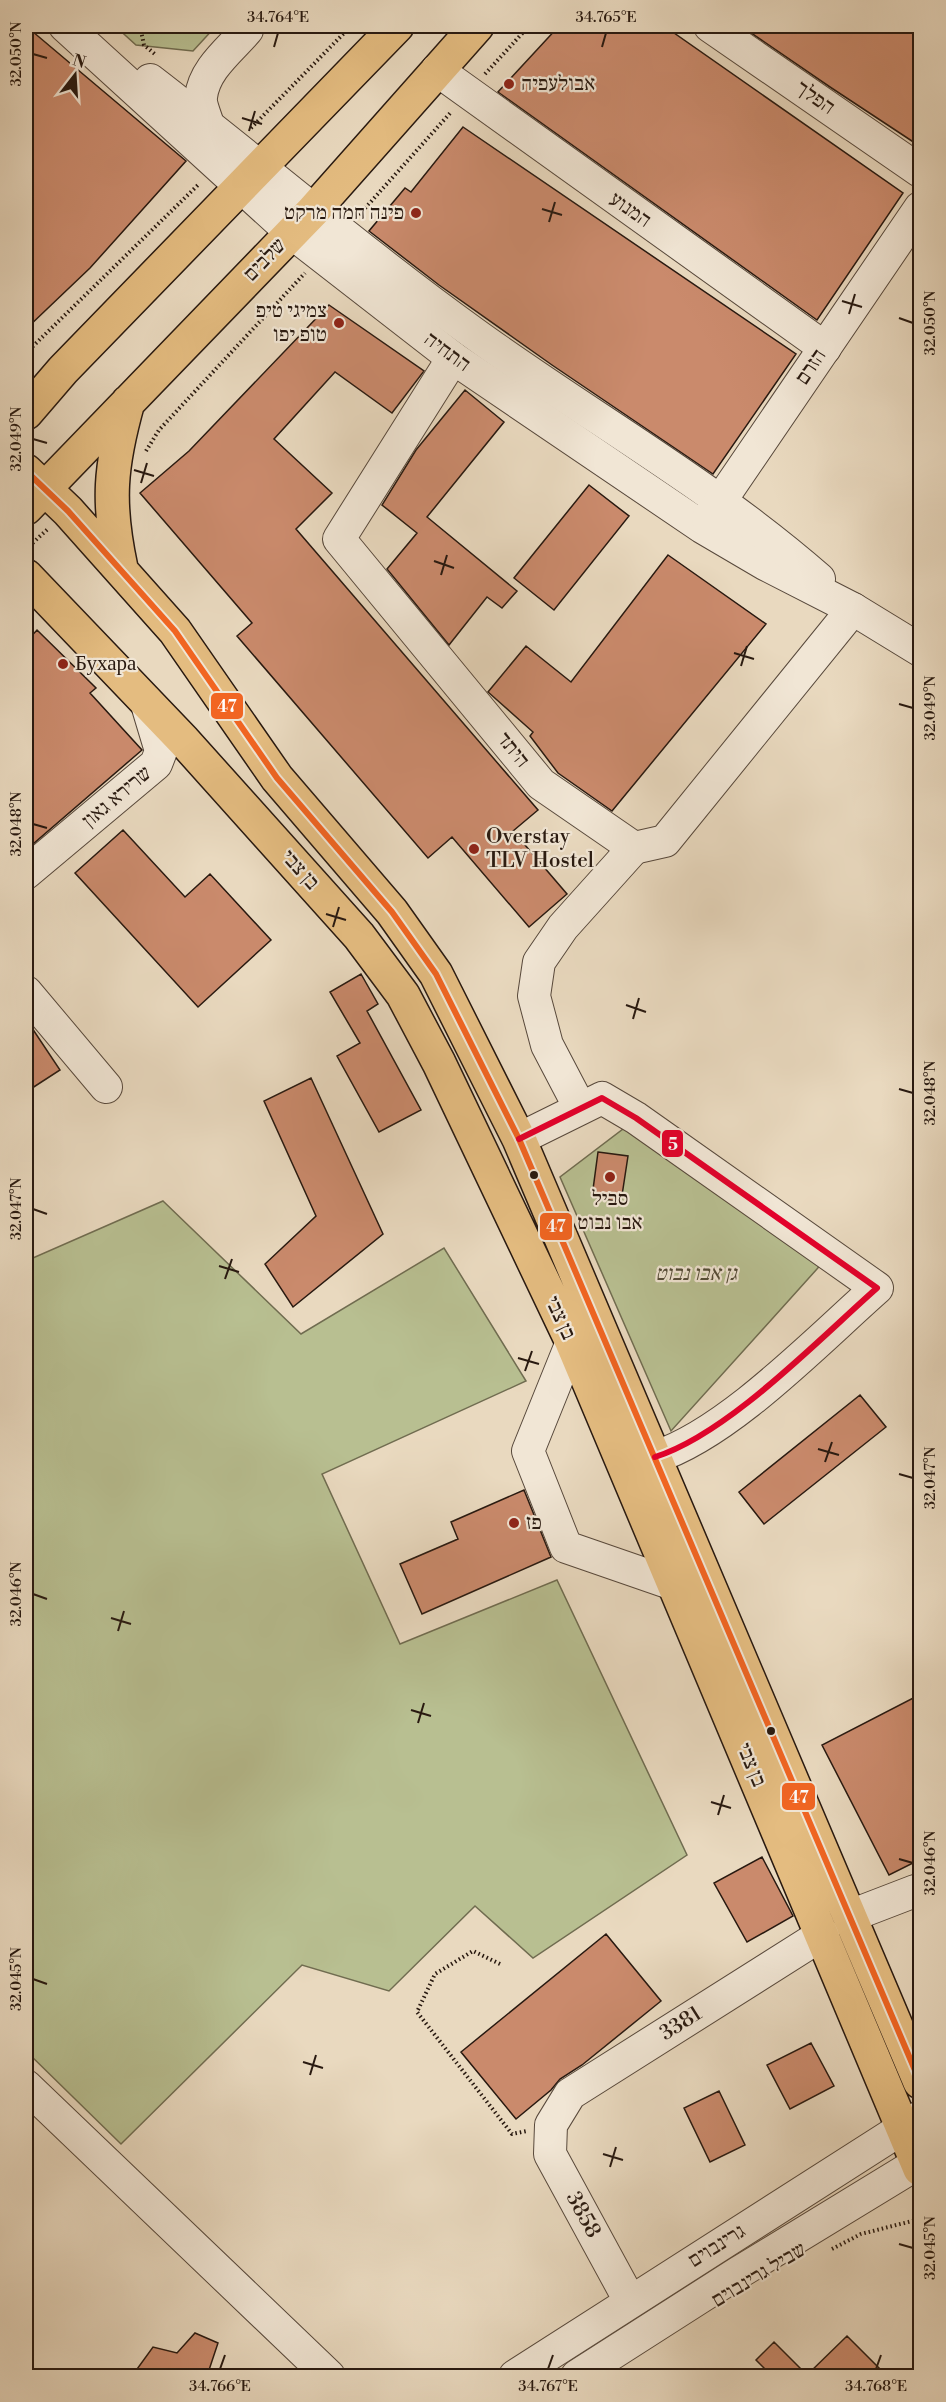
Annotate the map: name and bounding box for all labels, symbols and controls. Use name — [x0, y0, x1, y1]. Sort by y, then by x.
text: 34.764°E — [247, 8, 309, 27]
text: 34.765°E — [575, 8, 637, 27]
text: 32.050°N — [7, 22, 26, 86]
north arrow — [45, 45, 105, 105]
text: N — [70, 50, 88, 73]
place label: אבולעפיה — [521, 71, 595, 97]
street label: הפלך — [790, 75, 840, 121]
marker: אבולעפיה — [502, 77, 516, 91]
street label: המנוע — [604, 186, 656, 234]
place label: פינה חמה מרקט — [284, 200, 404, 226]
marker: פינה חמה מרקט — [409, 206, 423, 220]
street label: שלבים — [238, 233, 292, 287]
text: 32.050°N — [921, 291, 940, 355]
place label: צמיגי טיפ טופ יפו — [255, 298, 327, 348]
marker: צמיגי טיפ טופ יפו — [332, 316, 346, 330]
street label: התחיה — [419, 326, 475, 378]
street label: הזרם — [790, 344, 832, 390]
text: 32.049°N — [7, 407, 26, 471]
place label: Бухара — [75, 651, 137, 677]
marker: Бухара — [56, 657, 70, 671]
text: 32.049°N — [921, 676, 940, 740]
line badge: 47 — [210, 692, 244, 720]
text: 47 — [217, 697, 237, 717]
street label: היתד — [491, 727, 535, 773]
street label: שרירא גאון — [77, 760, 157, 834]
text: 32.048°N — [7, 792, 26, 856]
place label: Overstay TLV Hostel — [486, 824, 594, 874]
marker: Overstay TLV Hostel — [467, 842, 481, 856]
street label: בן צבי — [275, 845, 325, 895]
text: 32.048°N — [921, 1061, 940, 1125]
line badge: 5 — [661, 1129, 684, 1158]
text: 5 — [668, 1135, 678, 1155]
unlabelled marker — [528, 1169, 540, 1181]
marker: סביל אבו נבוט — [603, 1170, 617, 1184]
text: 32.047°N — [7, 1178, 26, 1240]
place label: סביל אבו נבוט — [577, 1186, 643, 1236]
line badge: 47 — [539, 1212, 573, 1241]
text: 47 — [546, 1217, 566, 1237]
park label: גן אבו נבוט — [655, 1261, 739, 1287]
street label: בן צבי — [539, 1292, 581, 1344]
text: 32.047°N — [921, 1447, 940, 1509]
place label: פז — [526, 1510, 542, 1536]
marker: פז — [507, 1516, 521, 1530]
text: 32.046°N — [7, 1562, 26, 1626]
unlabelled marker — [765, 1725, 777, 1737]
street label: בן צבי — [730, 1739, 772, 1791]
line badge: 47 — [781, 1782, 816, 1811]
text: 47 — [789, 1788, 809, 1808]
text: 32.046°N — [921, 1831, 940, 1895]
text: 32.045°N — [7, 1947, 26, 2011]
street label: 3381 — [655, 2001, 707, 2047]
street label: 3858 — [560, 2187, 606, 2243]
text: 32.045°N — [921, 2216, 940, 2280]
street label: גרינבוים — [684, 2218, 750, 2274]
street label: שביל גרינבוים — [707, 2236, 811, 2313]
text: 34.766°E — [189, 2377, 251, 2396]
text: 34.767°E — [518, 2377, 578, 2396]
text: 34.768°E — [845, 2377, 907, 2396]

